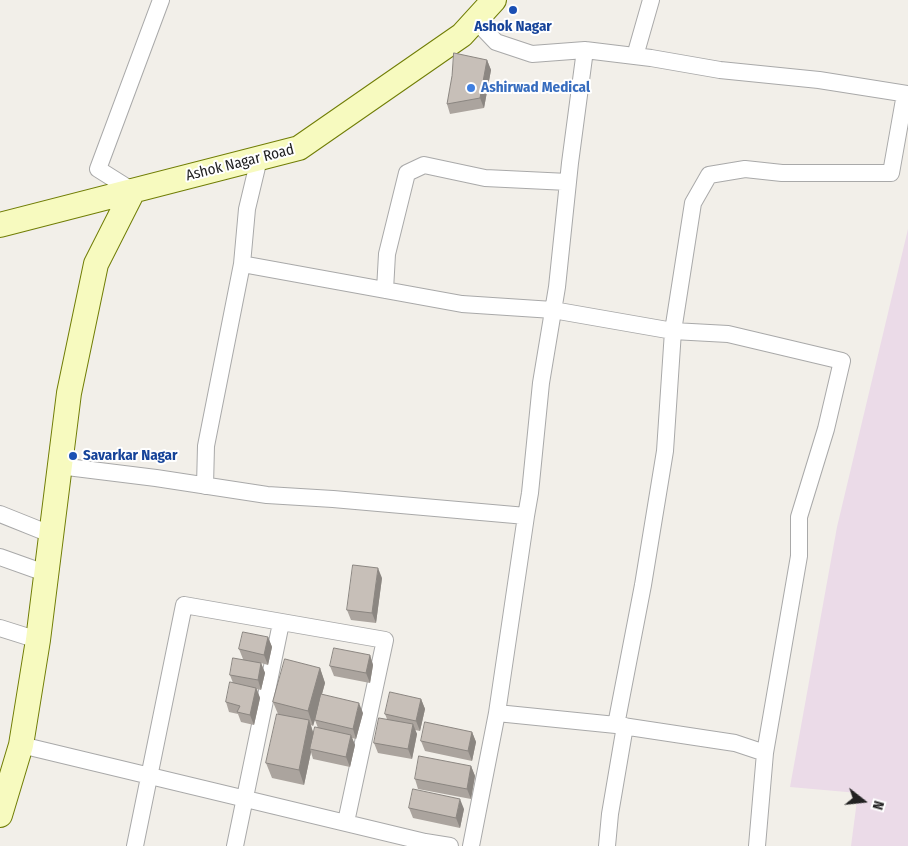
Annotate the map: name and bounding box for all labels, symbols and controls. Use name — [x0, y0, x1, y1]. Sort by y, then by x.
marker: Ashok Nagar — [507, 4, 519, 16]
place label: Ashok Nagar — [474, 18, 552, 36]
place label: Ashirwad Medical — [481, 79, 590, 97]
marker: Ashirwad Medical — [465, 82, 477, 94]
street label: Ashok Nagar Road — [184, 141, 296, 185]
place label: Savarkar Nagar — [83, 447, 178, 465]
marker: Savarkar Nagar — [67, 450, 79, 462]
north arrow — [838, 776, 888, 826]
text: N — [869, 799, 887, 812]

